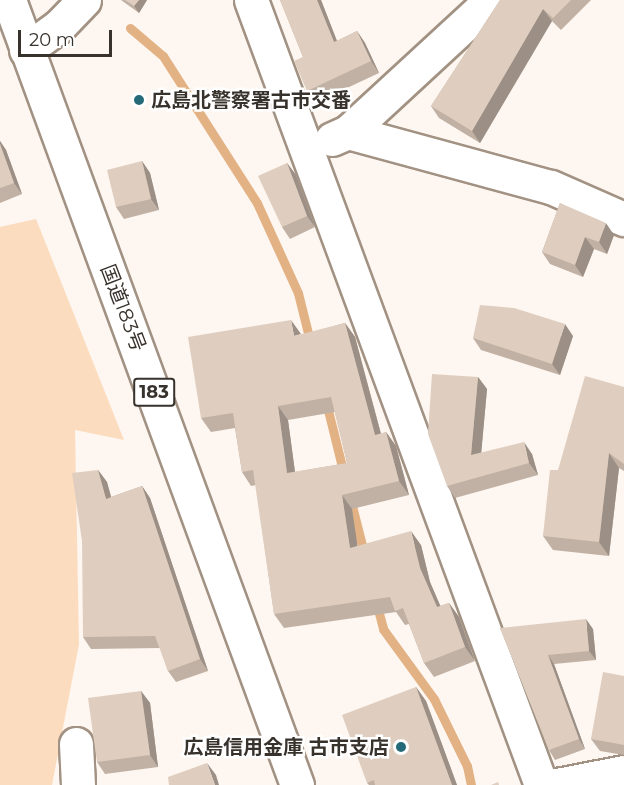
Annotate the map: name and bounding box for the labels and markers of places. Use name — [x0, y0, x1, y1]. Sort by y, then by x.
place label: 広島北警察署古市交番 — [151, 88, 351, 112]
marker: 広島北警察署古市交番 — [132, 93, 146, 107]
place label: 広島信用金庫 古市支店 — [183, 735, 389, 759]
marker: 広島信用金庫 古市支店 — [394, 740, 408, 754]

